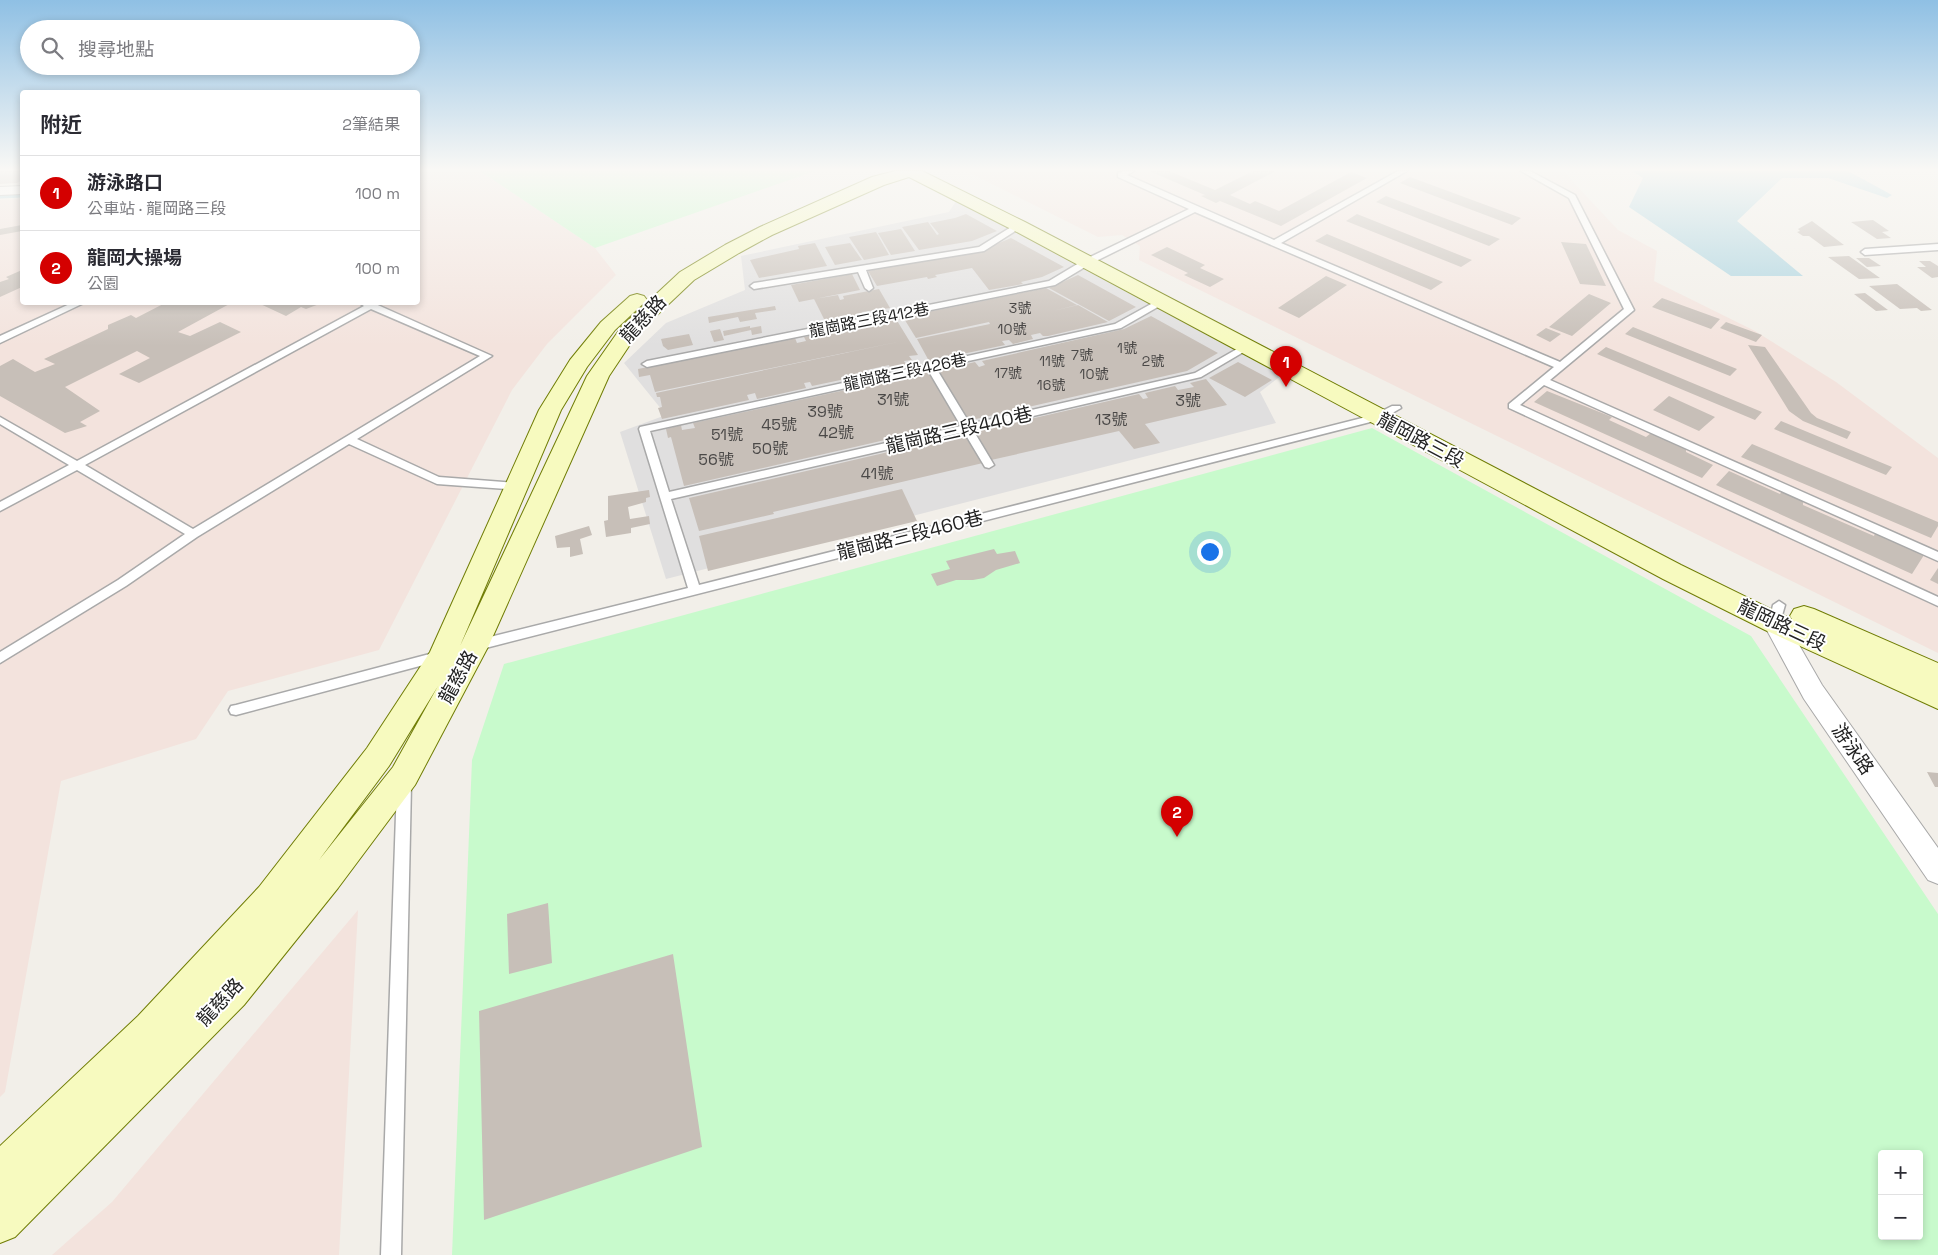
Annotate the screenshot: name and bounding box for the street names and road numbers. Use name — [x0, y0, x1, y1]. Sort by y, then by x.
street label: 龍慈路 — [614, 290, 672, 348]
street label: 龍崗路三段412巷 — [807, 298, 931, 342]
street label: 龍崗路三段426巷 — [841, 349, 969, 395]
street label: 龍崗路三段440巷 — [883, 401, 1035, 459]
street label: 龍岡路三段 — [1373, 407, 1469, 473]
street label: 龍崗路三段460巷 — [834, 505, 986, 565]
street label: 龍岡路三段 — [1734, 594, 1830, 656]
street label: 龍慈路 — [433, 646, 483, 708]
street label: 游泳路 — [1826, 718, 1880, 780]
street label: 龍慈路 — [191, 973, 249, 1031]

